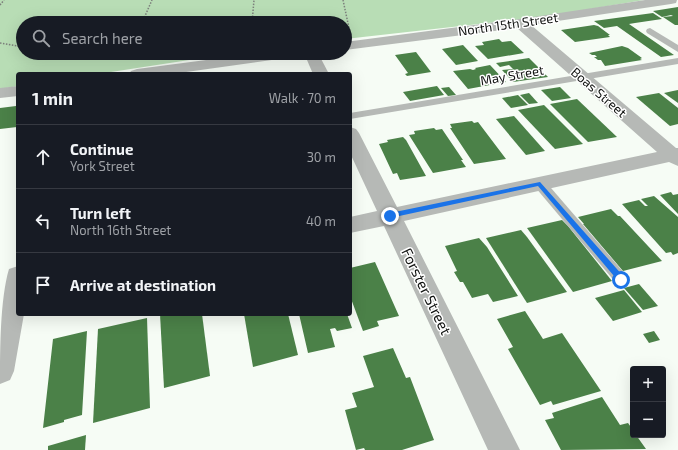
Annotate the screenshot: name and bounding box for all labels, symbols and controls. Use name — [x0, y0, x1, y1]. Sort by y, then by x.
street label: North 15th Street — [457, 9, 559, 39]
search box — [16, 16, 352, 60]
icon: search — [30, 27, 52, 49]
text: Search here — [62, 29, 143, 47]
street label: May Street — [479, 62, 545, 88]
street label: Boas Street — [568, 64, 630, 120]
text: 1 min — [32, 88, 73, 108]
text: Walk · 70 m — [269, 90, 336, 106]
text: Continue — [70, 140, 133, 158]
icon: ahead — [32, 146, 54, 168]
text: 30 m — [307, 149, 336, 165]
text: York Street — [70, 158, 135, 174]
text: Turn left — [70, 204, 131, 222]
route end — [381, 207, 399, 225]
icon: left — [32, 210, 54, 232]
text: 40 m — [306, 213, 336, 229]
text: North 16th Street — [70, 222, 171, 238]
street label: Forster Street — [398, 245, 456, 338]
route start — [612, 271, 630, 289]
icon: arrive — [32, 274, 54, 296]
text: Arrive at destination — [70, 276, 216, 294]
map controls — [630, 366, 666, 438]
button: + — [630, 366, 666, 402]
button: − — [630, 402, 666, 438]

